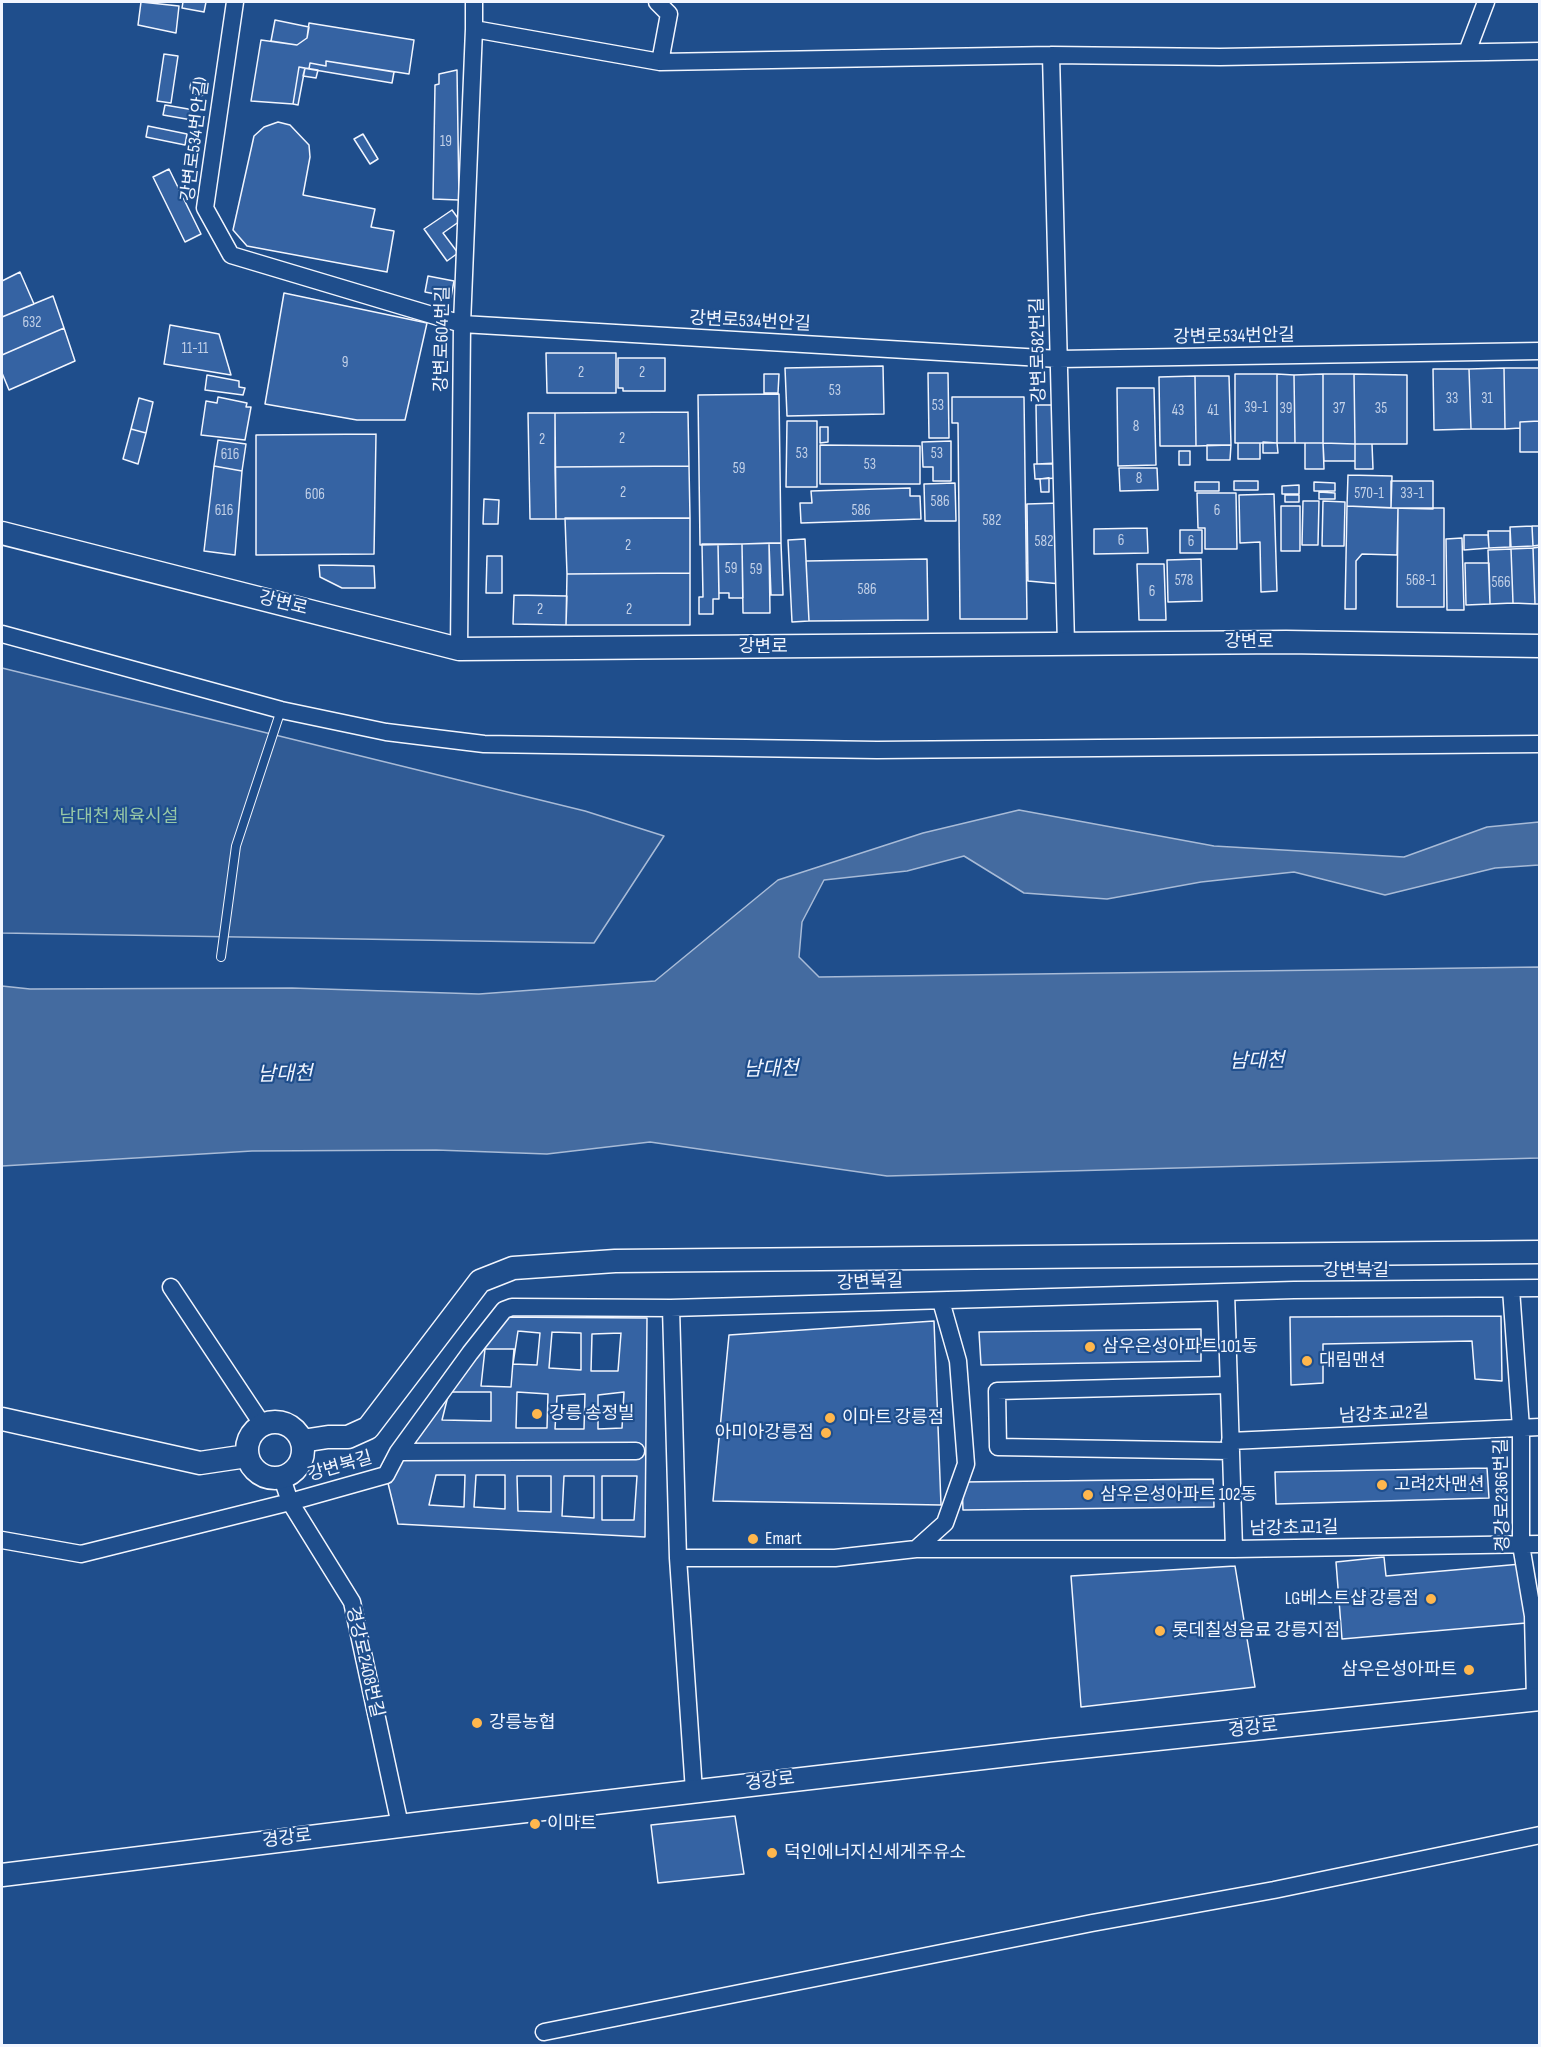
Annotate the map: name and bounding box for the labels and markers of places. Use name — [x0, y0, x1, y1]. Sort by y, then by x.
place label: 삼우은성아파트 101동 — [1102, 1336, 1258, 1358]
marker: 삼우은성아파트 101동 — [1083, 1340, 1097, 1354]
place label: 대림맨션 — [1319, 1350, 1385, 1372]
marker: 대림맨션 — [1300, 1354, 1314, 1368]
place label: 강릉 송정빌 — [549, 1403, 635, 1425]
marker: 강릉 송정빌 — [530, 1407, 544, 1421]
place label: 이마트 강릉점 — [842, 1407, 944, 1429]
marker: 이마트 강릉점 — [823, 1411, 837, 1425]
place label: 아미아강릉점 — [715, 1422, 814, 1444]
marker: 아미아강릉점 — [819, 1426, 833, 1440]
place label: 고려2차맨션 — [1394, 1474, 1484, 1496]
marker: 고려2차맨션 — [1375, 1478, 1389, 1492]
place label: 삼우은성아파트 102동 — [1100, 1484, 1257, 1506]
marker: 삼우은성아파트 102동 — [1081, 1488, 1095, 1502]
place label: Emart — [765, 1528, 802, 1550]
marker: Emart — [746, 1532, 760, 1546]
place label: LG베스트샵 강릉점 — [1285, 1588, 1419, 1610]
marker: LG베스트샵 강릉점 — [1424, 1592, 1438, 1606]
place label: 롯데칠성음료 강릉지점 — [1172, 1620, 1340, 1642]
marker: 롯데칠성음료 강릉지점 — [1153, 1624, 1167, 1638]
place label: 삼우은성아파트 — [1341, 1659, 1457, 1681]
marker: 삼우은성아파트 — [1462, 1663, 1476, 1677]
place label: 강릉농협 — [489, 1712, 555, 1734]
marker: 강릉농협 — [470, 1716, 484, 1730]
place label: 이마트 — [547, 1813, 597, 1835]
marker: 이마트 — [528, 1817, 542, 1831]
place label: 덕인에너지신세게주유소 — [784, 1842, 966, 1864]
marker: 덕인에너지신세게주유소 — [765, 1846, 779, 1860]

